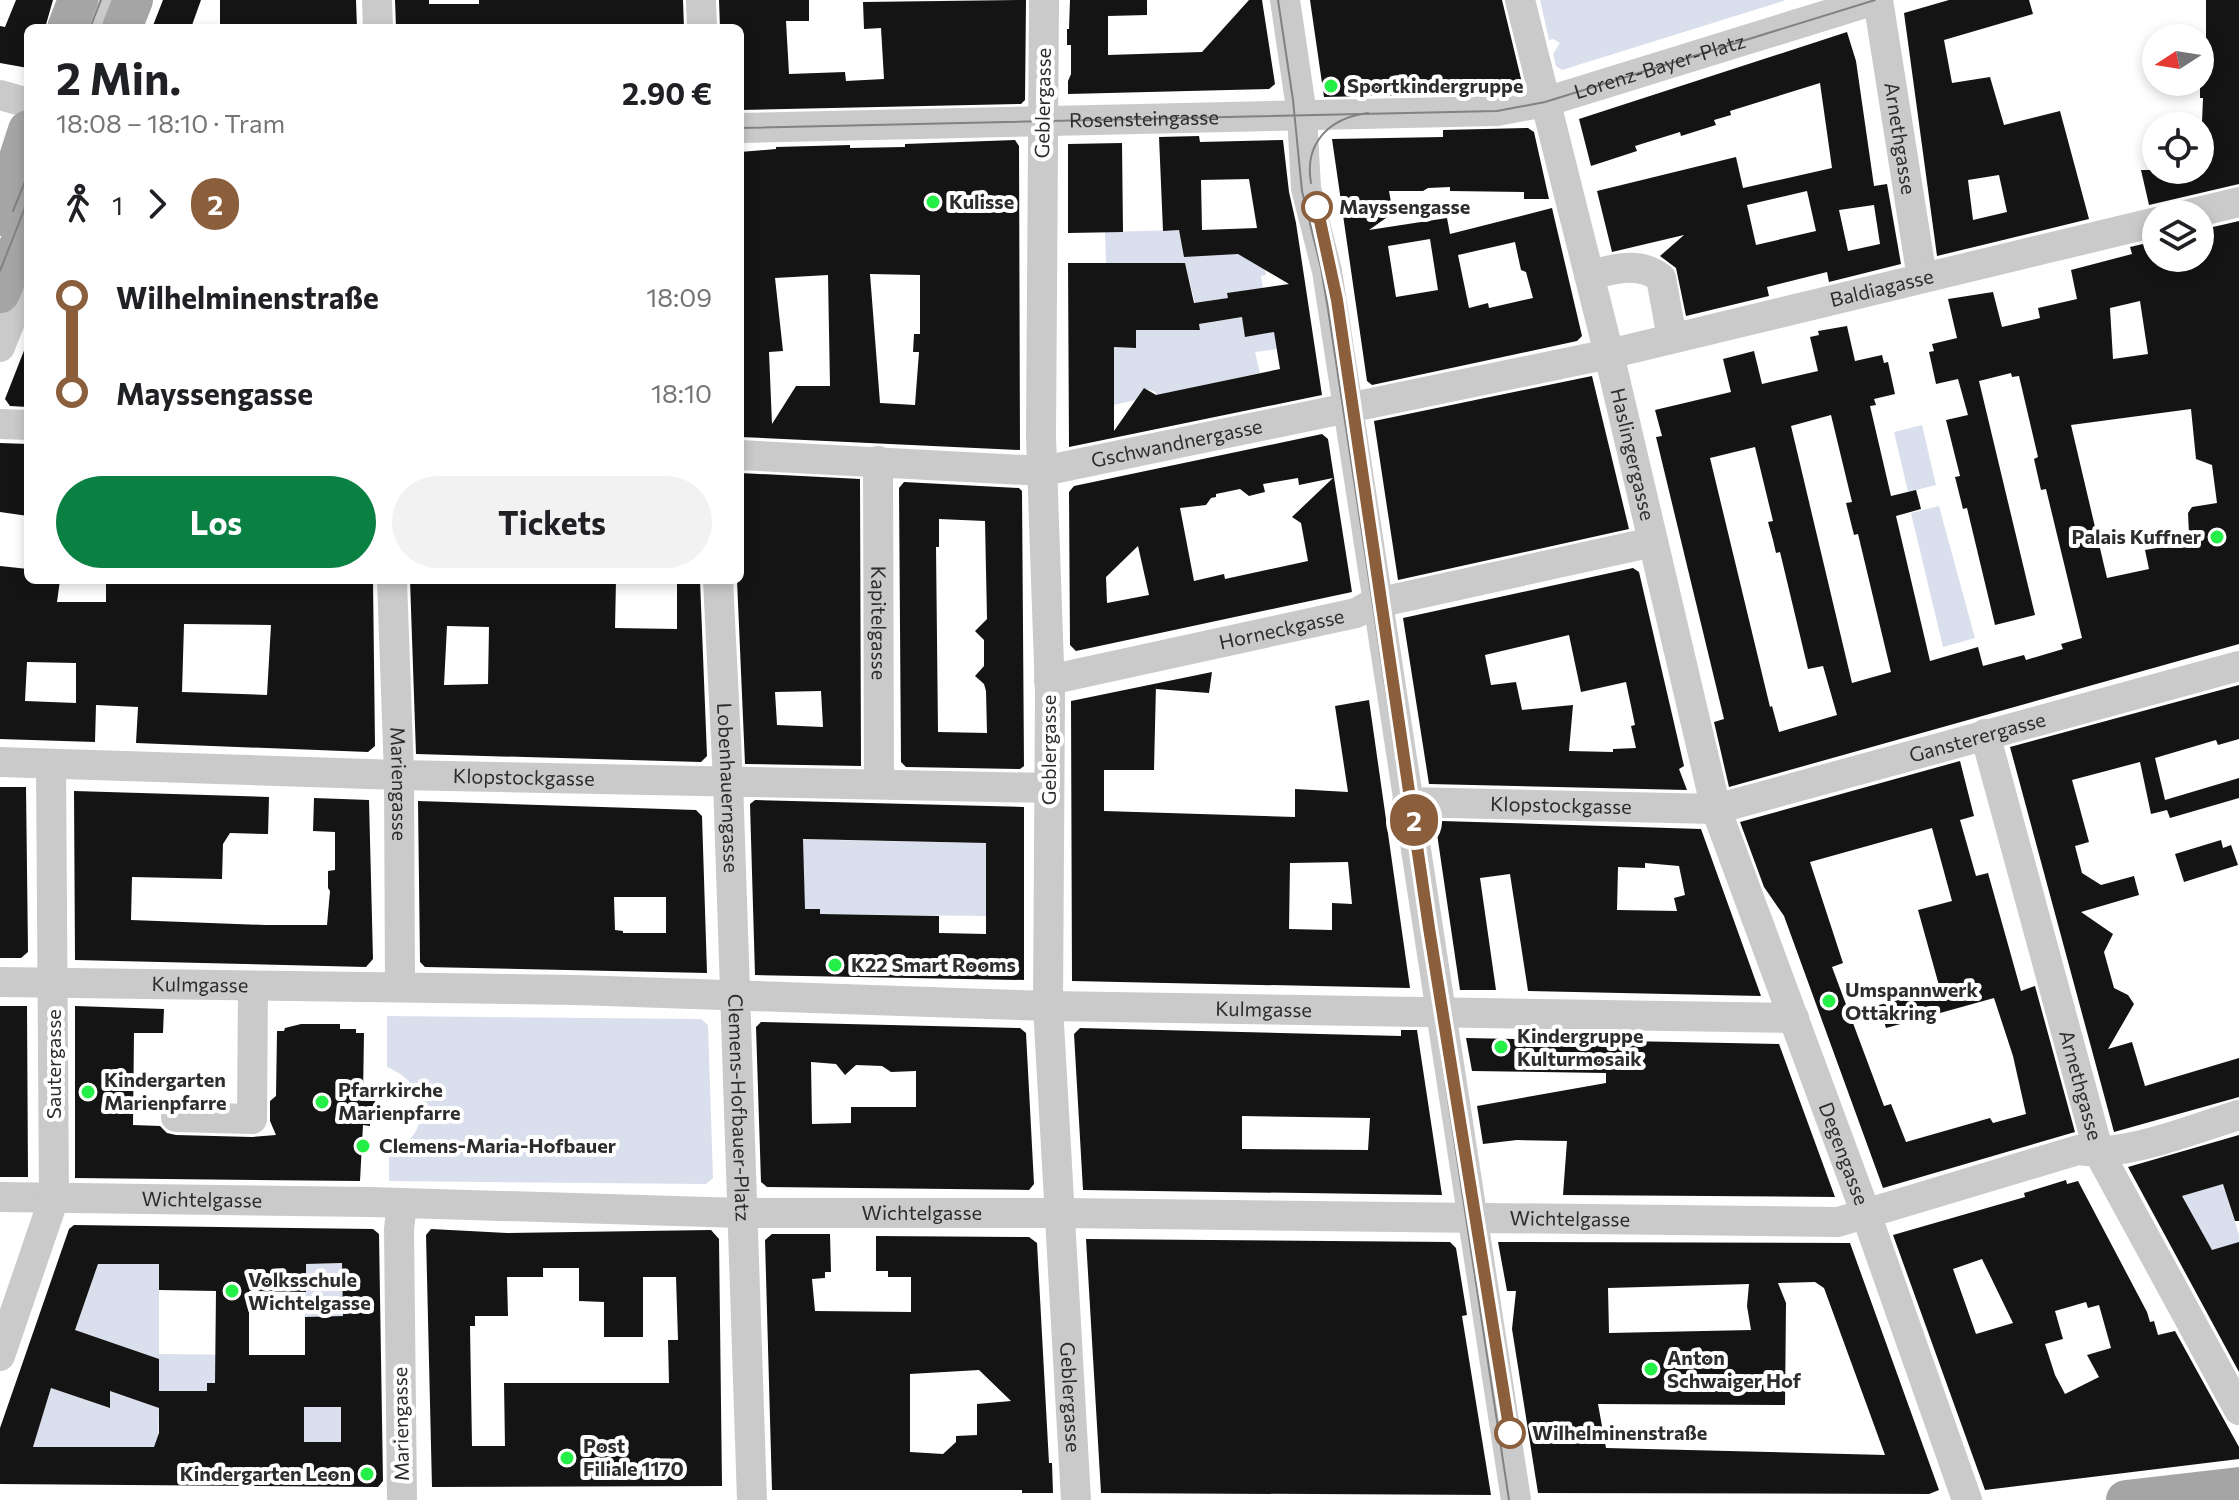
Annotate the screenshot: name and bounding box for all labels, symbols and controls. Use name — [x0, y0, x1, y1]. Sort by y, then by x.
north arrow — [2142, 24, 2214, 96]
map controls — [2142, 24, 2214, 272]
street label: Lorenz-Bayer-Platz — [1571, 28, 1748, 103]
street label: Geblergasse — [1029, 48, 1055, 158]
text: 2 Min. — [56, 50, 181, 104]
place label: Sportkindergruppe — [1347, 73, 1523, 97]
text: 2.90 € — [622, 74, 712, 111]
marker: Sportkindergruppe — [1322, 77, 1340, 95]
street label: Arnethgasse — [1880, 80, 1922, 196]
street label: Rosensteingasse — [1069, 104, 1219, 132]
text: 18:08 – 18:10 · Tram — [56, 107, 285, 138]
button: locate — [2142, 112, 2214, 184]
icon: walk — [56, 182, 100, 226]
icon: forward — [135, 182, 179, 226]
text: 2 — [207, 187, 223, 221]
text: 1 — [112, 189, 123, 220]
place label: Kulisse — [949, 189, 1014, 213]
marker: Mayssengasse — [1302, 192, 1332, 222]
marker: Kulisse — [924, 193, 942, 211]
place label: Mayssengasse — [1339, 194, 1470, 218]
button: layers — [2142, 200, 2214, 272]
street label: Baldiagasse — [1827, 263, 1936, 311]
text: Wilhelminenstraße — [116, 278, 379, 315]
text: 18:09 — [646, 281, 712, 312]
text: Mayssengasse — [116, 374, 313, 411]
text: 18:10 — [651, 377, 712, 408]
street label: Haslingergasse — [1606, 385, 1661, 523]
street label: Gschwandnergasse — [1089, 413, 1264, 472]
button: Los — [56, 476, 376, 568]
button: Tickets — [392, 476, 712, 568]
place label: Palais Kuffner — [2072, 524, 2201, 548]
marker: Palais Kuffner — [2208, 528, 2226, 546]
street label: Kapitelgasse — [867, 566, 892, 680]
street label: Horneckgasse — [1216, 603, 1346, 654]
street label: Geblergasse — [1036, 695, 1060, 805]
street label: Lobenhauerngasse — [713, 702, 744, 873]
street label: Gansterergasse — [1906, 706, 2048, 767]
street label: Mariengasse — [386, 726, 412, 841]
street label: Klopstockgasse — [453, 763, 595, 790]
street label: Klopstockgasse — [1490, 791, 1632, 818]
line badge: 2 — [1388, 794, 1440, 846]
text: 2 — [1406, 803, 1422, 837]
place label: K22 Smart Rooms — [851, 952, 1016, 976]
marker: K22 Smart Rooms — [826, 956, 844, 974]
street label: Kulmgasse — [151, 971, 249, 996]
place label: Umspannwerk Ottakring — [1845, 977, 1979, 1024]
street label: Clemens-Hofbauer-Platz — [708, 990, 736, 1218]
marker: Umspannwerk Ottakring — [1820, 992, 1838, 1010]
text: Clemens-Hofbauer-Platz — [724, 993, 756, 1222]
street label: Kulmgasse — [1215, 996, 1312, 1021]
street label: Sautergasse — [41, 1009, 65, 1119]
place label: Kindergruppe Kulturmosaik — [1517, 1023, 1643, 1070]
street label: Arnethgasse — [2055, 1027, 2108, 1143]
marker: Kindergruppe Kulturmosaik — [1492, 1038, 1510, 1056]
place label: Kindergarten Marienpfarre — [104, 1067, 227, 1114]
place label: Pfarrkirche Marienpfarre — [338, 1077, 461, 1124]
marker: Kindergarten Marienpfarre — [79, 1083, 97, 1101]
marker: Pfarrkirche Marienpfarre — [313, 1093, 331, 1111]
street label: Degengasse — [1815, 1099, 1875, 1208]
place label: Clemens-Maria-Hofbauer — [379, 1133, 616, 1157]
marker: Clemens-Maria-Hofbauer — [354, 1137, 372, 1155]
street label: Wichtelgasse — [142, 1186, 262, 1212]
street label: Wichtelgasse — [862, 1200, 982, 1224]
street label: Wichtelgasse — [1509, 1205, 1630, 1231]
place label: Volksschule Wichtelgasse — [248, 1267, 371, 1314]
marker: Volksschule Wichtelgasse — [223, 1282, 241, 1300]
street label: Geblergasse — [1056, 1341, 1086, 1453]
place label: Anton Schwaiger Hof — [1667, 1345, 1802, 1392]
marker: Anton Schwaiger Hof — [1642, 1360, 1660, 1378]
street label: Mariengasse — [387, 1367, 413, 1481]
marker: Wilhelminenstraße — [1495, 1418, 1525, 1448]
place label: Wilhelminenstraße — [1532, 1420, 1707, 1444]
place label: Post Filiale 1170 — [583, 1433, 684, 1480]
marker: Post Filiale 1170 — [558, 1449, 576, 1467]
place label: Kindergarten Leon — [180, 1461, 351, 1485]
marker: Kindergarten Leon — [358, 1465, 376, 1483]

